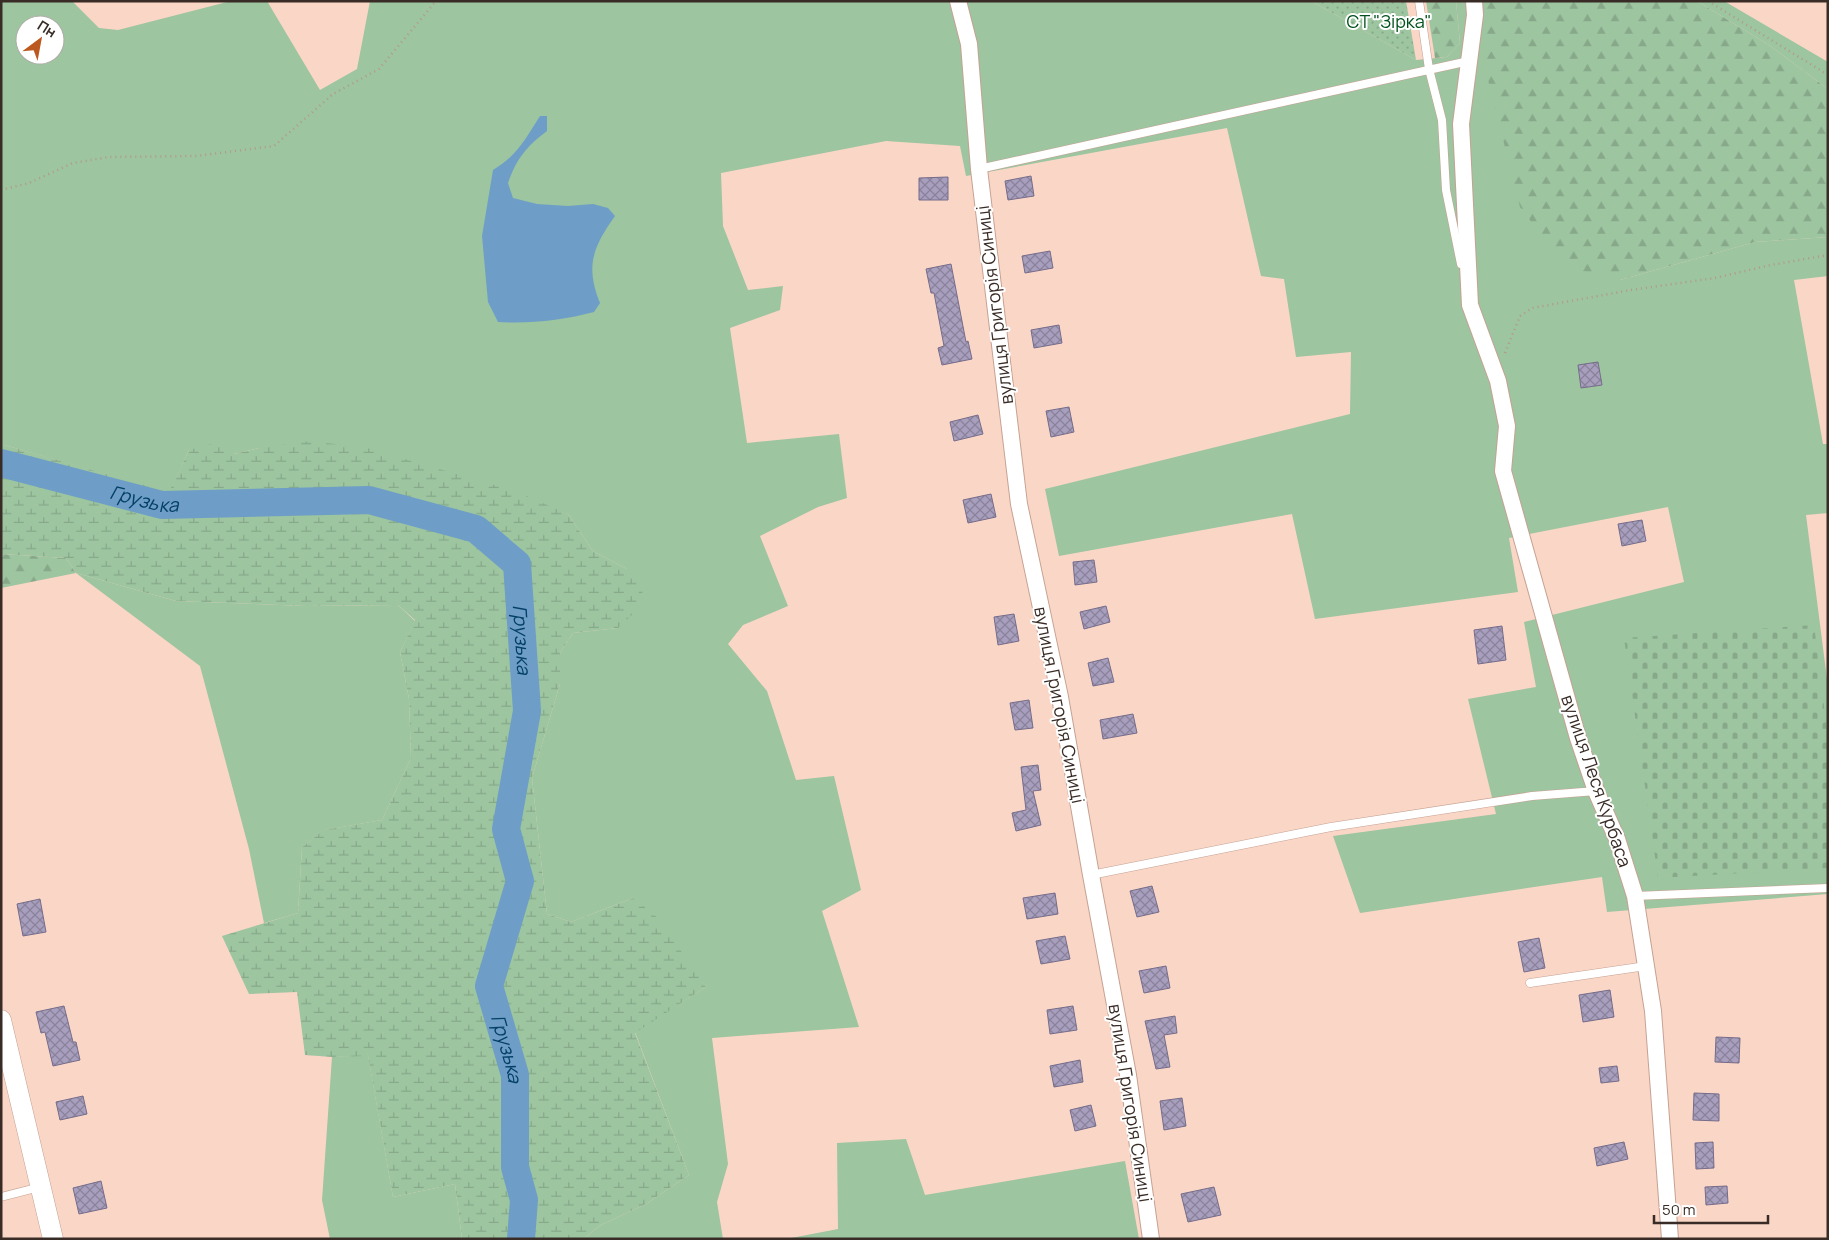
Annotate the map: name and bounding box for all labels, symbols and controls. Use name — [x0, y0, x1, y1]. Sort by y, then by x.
park label: СТ "Зірка" — [1347, 9, 1431, 33]
north arrow — [15, 15, 65, 65]
text: Пн — [34, 15, 60, 42]
street label: вулиця Григорія Синиці — [970, 204, 1018, 406]
water label: Грузька — [107, 479, 180, 518]
water label: Грузька — [507, 604, 538, 677]
street label: вулиця Григорія Синиці — [1029, 604, 1091, 805]
street label: вулиця Леся Курбаса — [1556, 691, 1638, 870]
street label: вулиця Григорія Синиці — [1103, 1002, 1158, 1204]
water label: Грузька — [485, 1011, 528, 1084]
scale bar — [1654, 1192, 1768, 1224]
text: 50 m — [1662, 1199, 1696, 1220]

